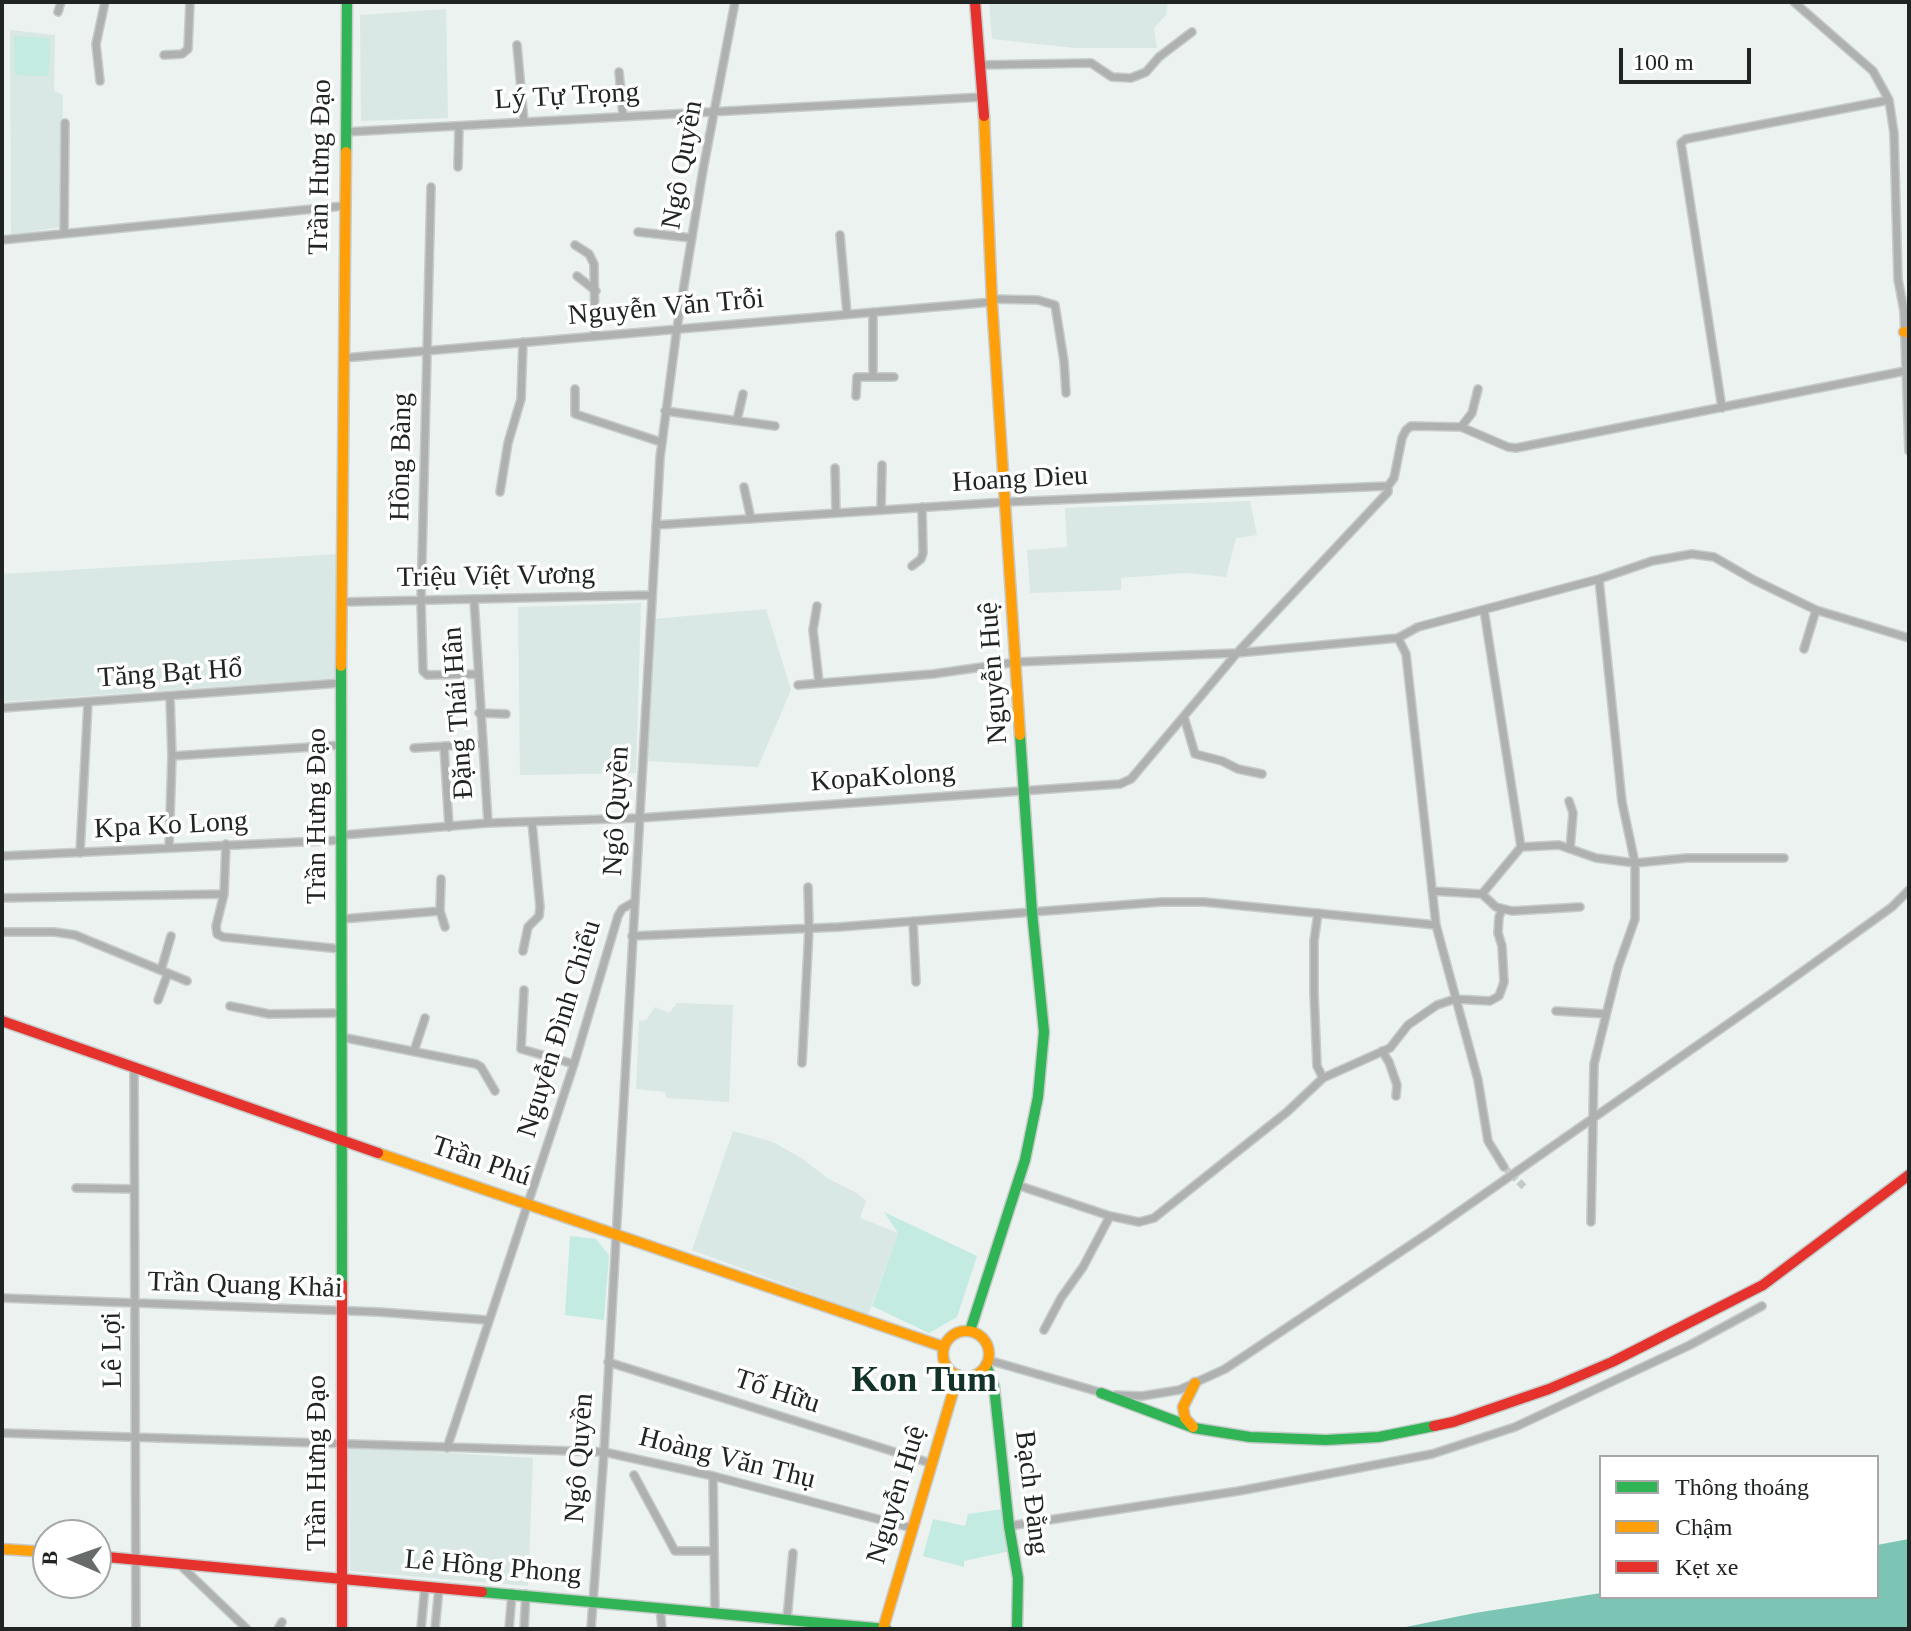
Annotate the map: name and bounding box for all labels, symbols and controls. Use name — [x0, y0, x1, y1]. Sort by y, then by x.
scale bar — [1623, 32, 1755, 82]
text: 100 m — [1633, 49, 1694, 75]
street label: Lý Tự Trọng — [494, 76, 640, 118]
street label: Trần Hưng Đạo — [303, 79, 339, 255]
street label: Ngô Quyền — [655, 98, 711, 232]
street label: Nguyễn Văn Trỗi — [567, 283, 765, 333]
street label: Hồng Bàng — [384, 393, 420, 521]
street label: Hoang Dieu — [951, 460, 1089, 500]
street label: Triệu Việt Vương — [397, 558, 595, 596]
street label: Nguyễn Huệ — [972, 601, 1016, 745]
street label: Đặng Thái Hân — [436, 626, 482, 800]
street label: Tăng Bạt Hổ — [97, 652, 243, 696]
street label: Trần Hưng Đạo — [301, 728, 335, 904]
street label: Ngô Quyền — [597, 745, 637, 877]
street label: KopaKolong — [810, 756, 956, 800]
street label: Kpa Ko Long — [93, 805, 249, 847]
street label: Nguyễn Đình Chiểu — [511, 916, 609, 1142]
street label: Trần Phú — [427, 1129, 535, 1195]
street label: Trần Quang Khải — [147, 1266, 343, 1306]
street label: Lê Lợi — [96, 1312, 130, 1388]
district label: Kon Tum — [851, 1360, 997, 1404]
street label: Tố Hữu — [730, 1363, 824, 1421]
street label: Trần Hưng Đạo — [301, 1375, 335, 1551]
street label: Ngô Quyền — [559, 1392, 601, 1524]
street label: Hoàng Văn Thụ — [635, 1421, 819, 1497]
street label: Nguyễn Huệ — [860, 1422, 934, 1568]
street label: Bạch Đằng — [1007, 1429, 1055, 1557]
legend — [1599, 1455, 1879, 1599]
text: Thông thoáng — [1675, 1474, 1809, 1500]
text: Chậm — [1675, 1514, 1732, 1540]
north arrow — [32, 1519, 112, 1599]
street label: Lê Hồng Phong — [403, 1544, 583, 1592]
text: B — [37, 1550, 62, 1566]
text: Kẹt xe — [1675, 1554, 1738, 1580]

